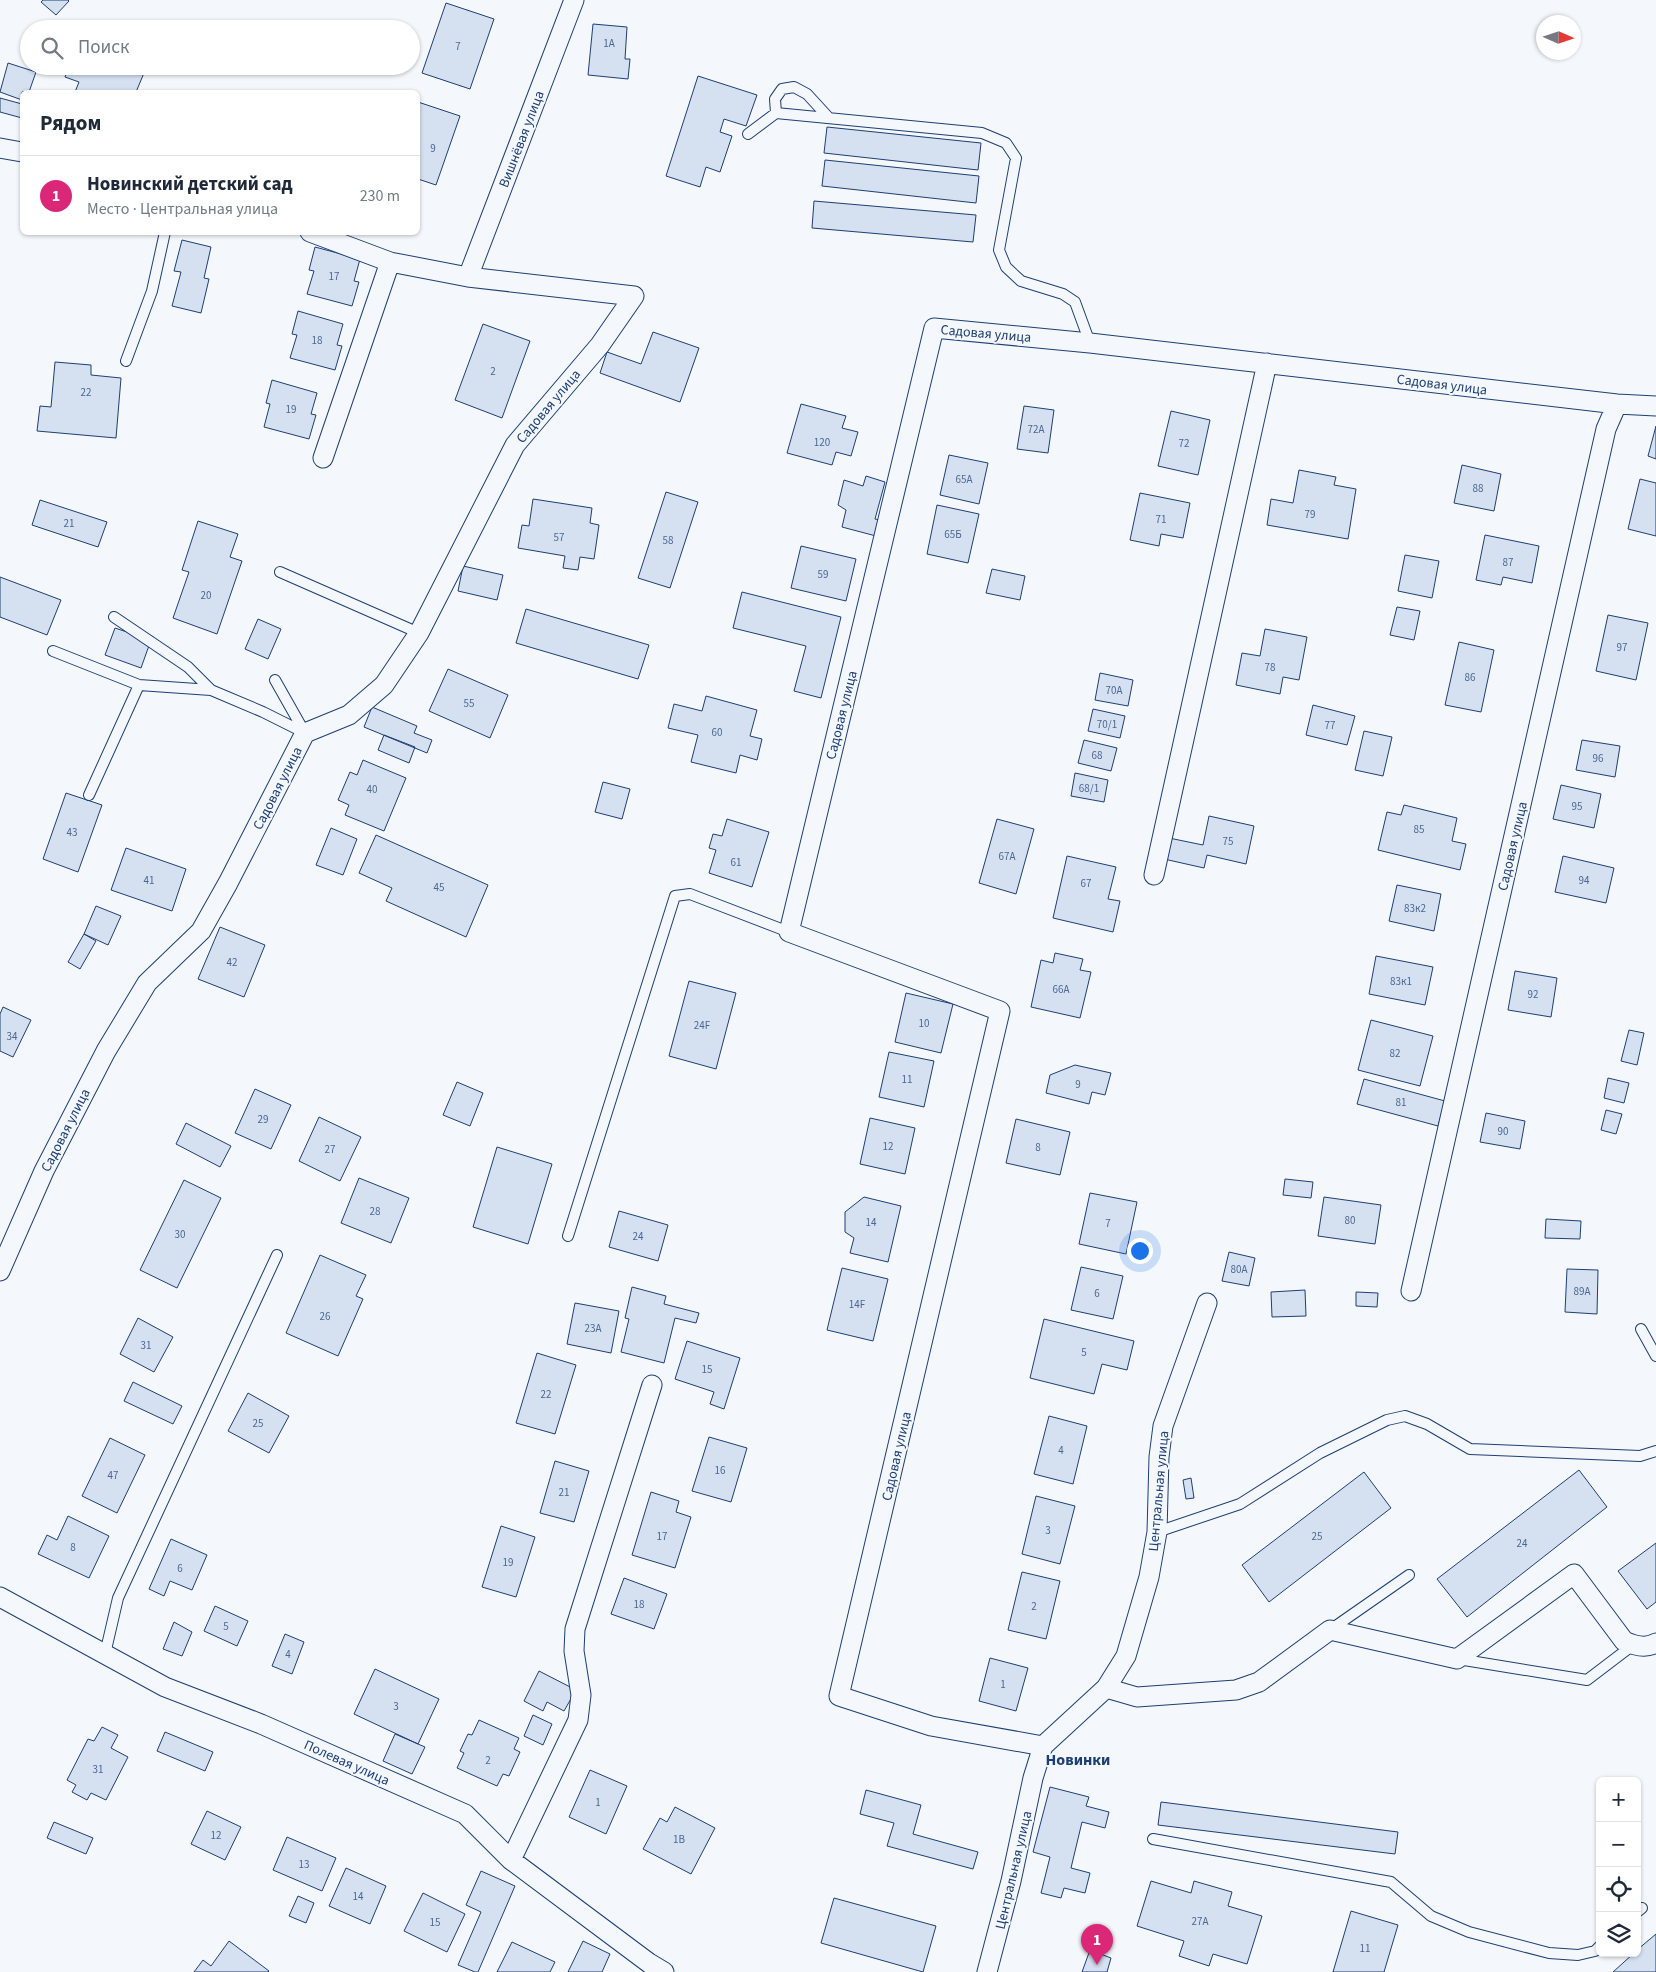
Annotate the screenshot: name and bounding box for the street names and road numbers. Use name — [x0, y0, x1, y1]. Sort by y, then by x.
street label: Вишнёвая улица — [494, 88, 550, 191]
street label: Садовая улица — [940, 320, 1032, 348]
street label: Садовая улица — [512, 365, 586, 448]
street label: Садовая улица — [1396, 370, 1488, 400]
street label: Садовая улица — [821, 669, 863, 762]
street label: Садовая улица — [248, 743, 307, 834]
street label: Садовая улица — [1493, 800, 1533, 893]
street label: Садовая улица — [36, 1085, 95, 1176]
street label: Садовая улица — [877, 1410, 917, 1503]
street label: Центральная улица — [1144, 1430, 1174, 1552]
street label: Полевая улица — [301, 1735, 393, 1791]
street label: Центральная улица — [991, 1809, 1037, 1931]

